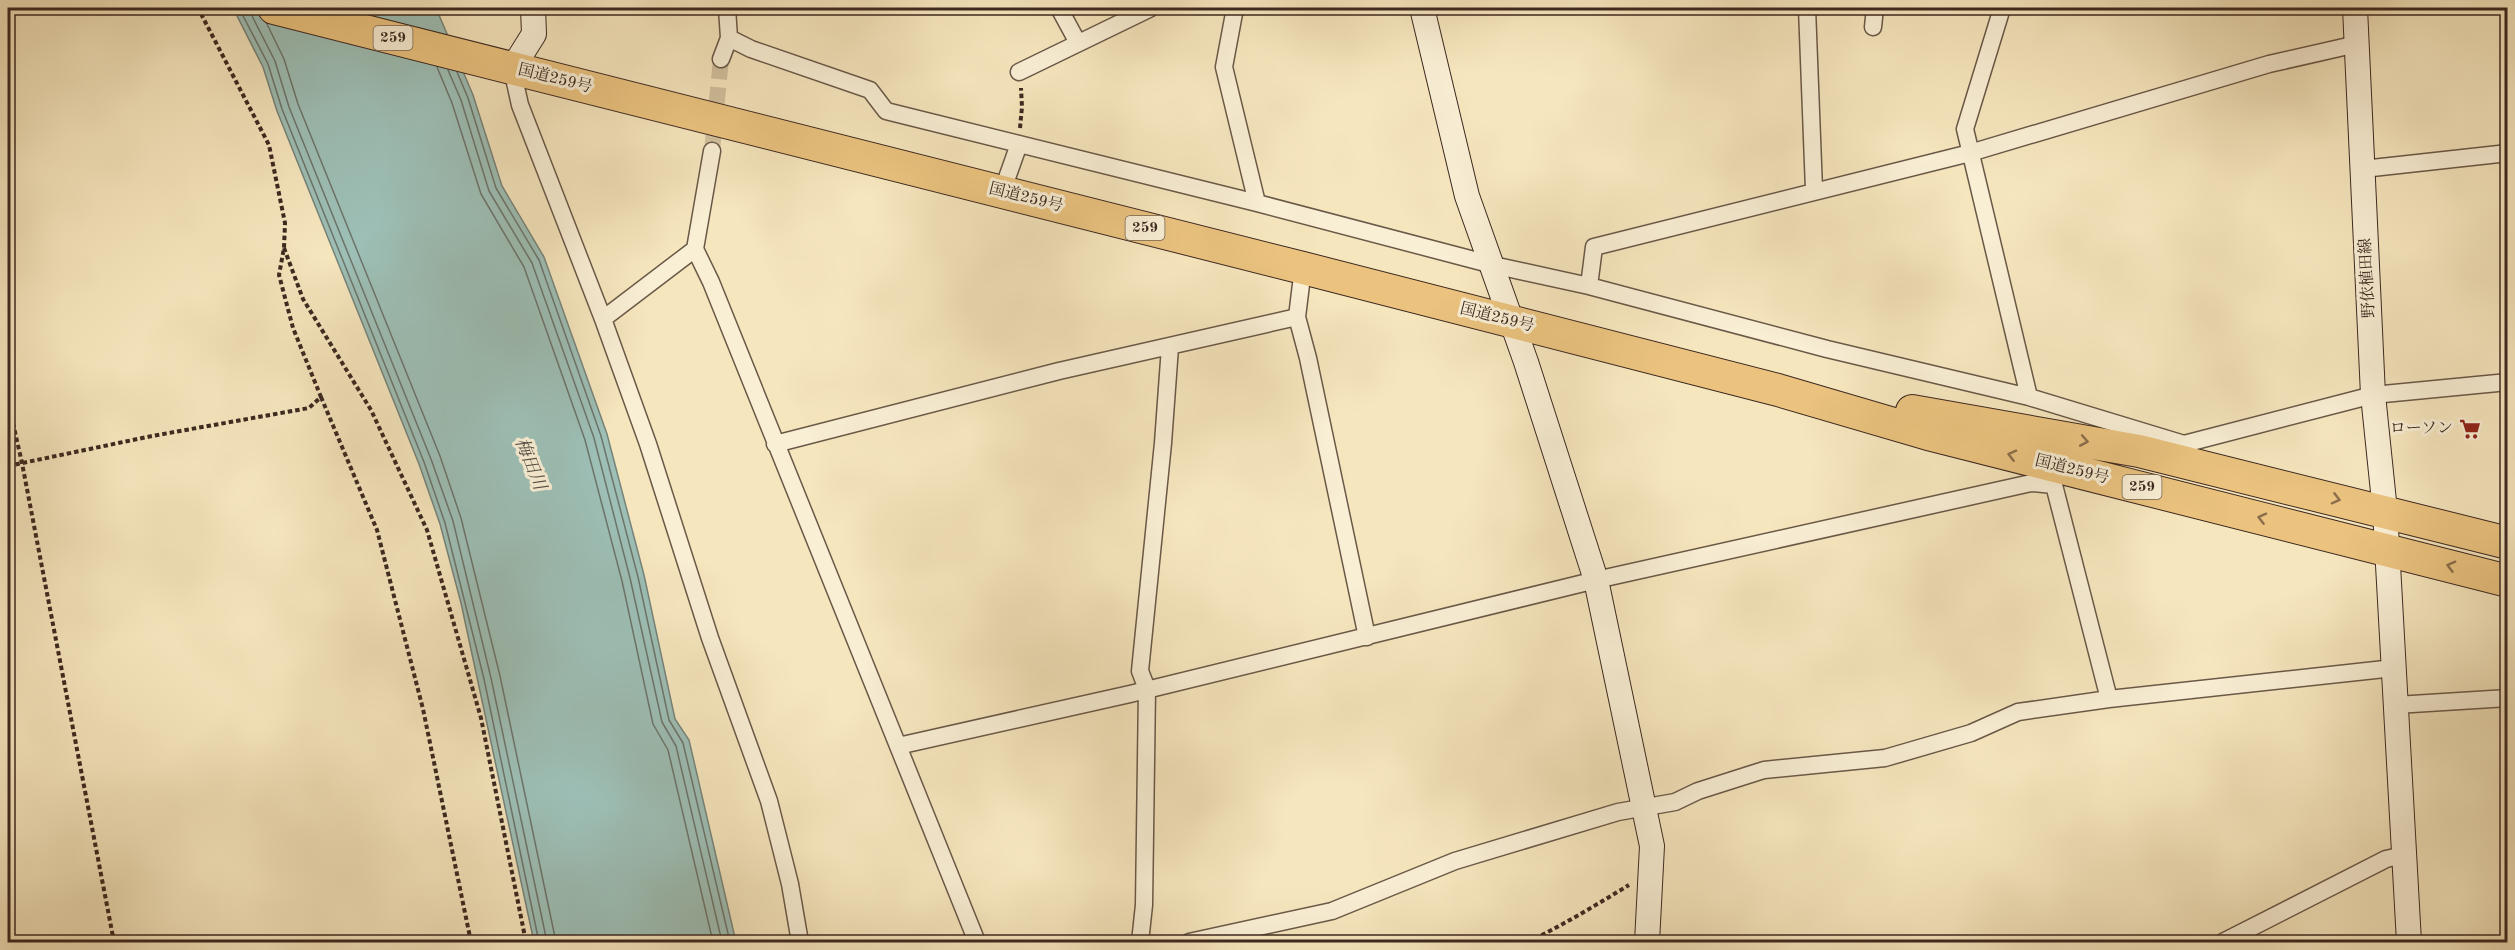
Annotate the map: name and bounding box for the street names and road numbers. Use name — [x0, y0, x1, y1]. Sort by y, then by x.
road number: 259 — [374, 26, 412, 50]
street label: 国道259号 — [516, 60, 594, 96]
street label: 国道259号 — [987, 179, 1065, 215]
road number: 259 — [1126, 216, 1164, 240]
street label: 野依植田線 — [2356, 238, 2378, 318]
street label: 国道259号 — [1458, 299, 1536, 335]
street label: 国道259号 — [2033, 451, 2111, 487]
road number: 259 — [2122, 475, 2162, 499]

